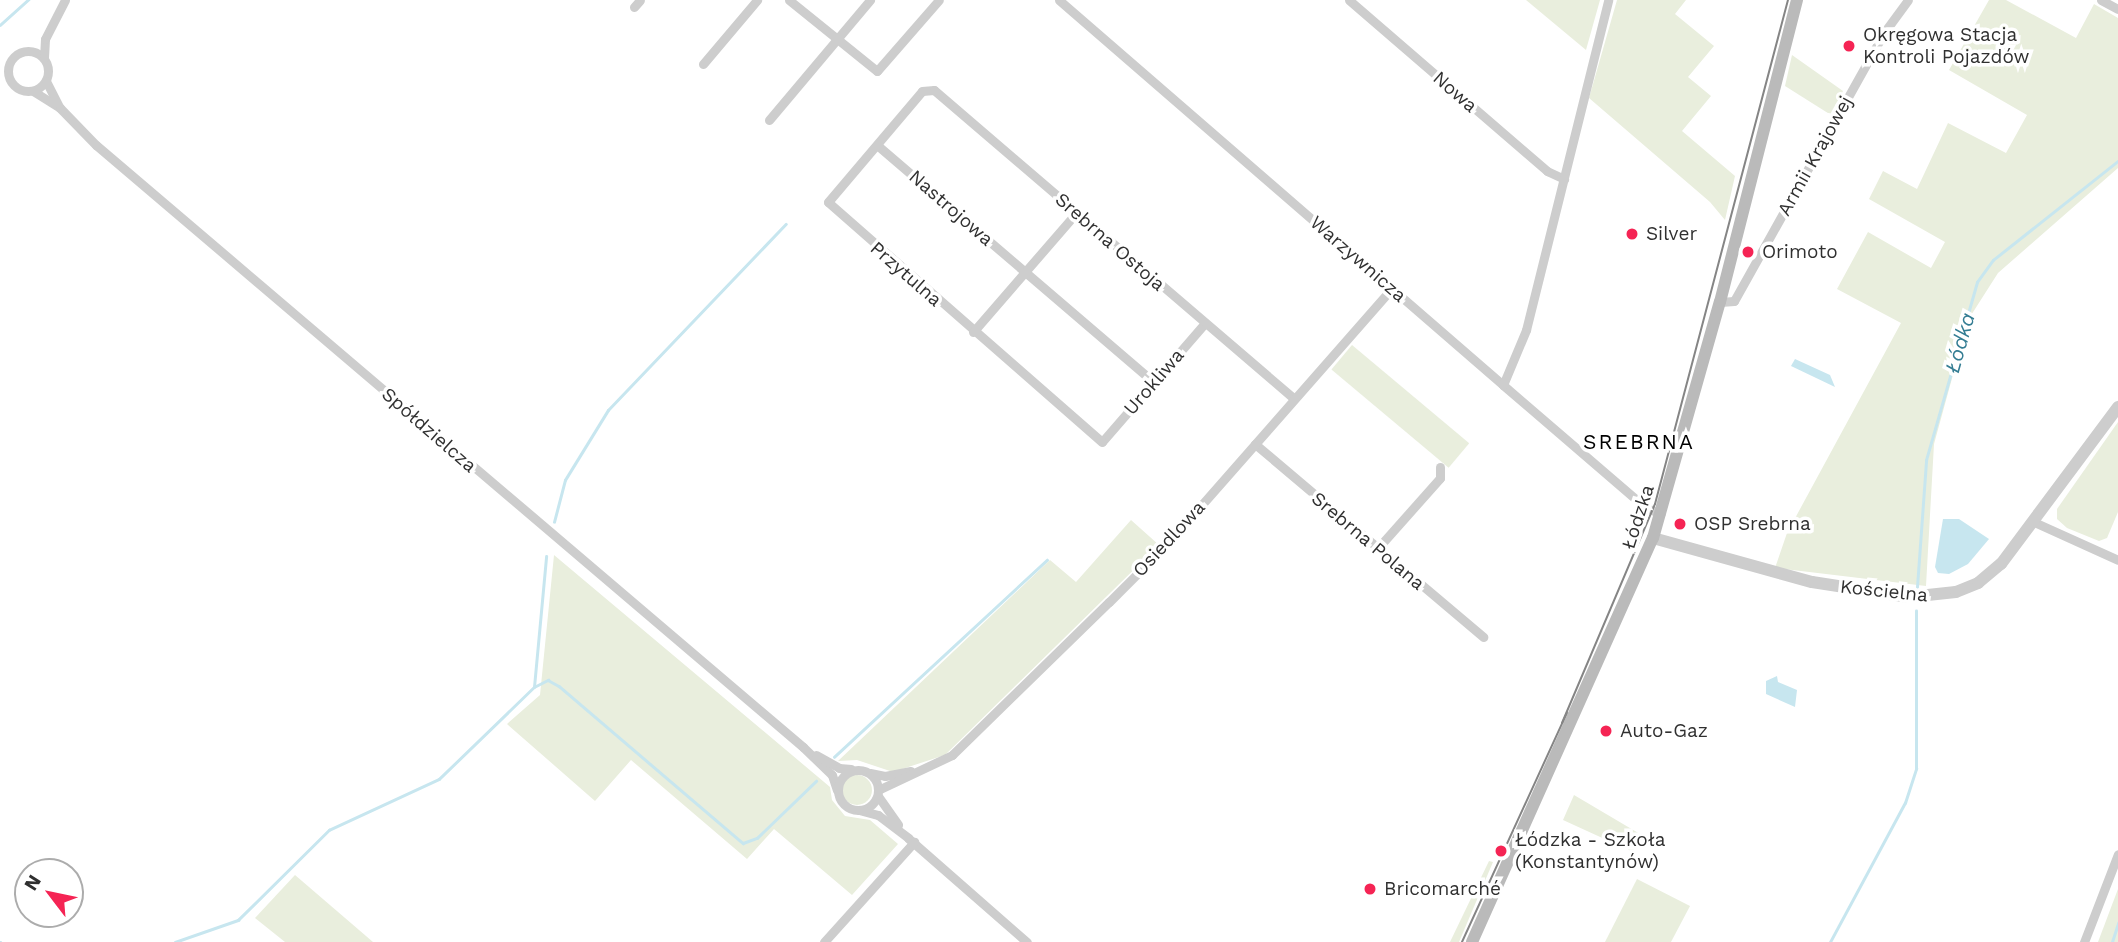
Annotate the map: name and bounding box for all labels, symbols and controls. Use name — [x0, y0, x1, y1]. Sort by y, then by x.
place label: Okręgowa Stacja Kontroli Pojazdów — [1863, 24, 2029, 68]
marker: Okręgowa Stacja Kontroli Pojazdów — [1841, 38, 1857, 54]
street label: Nowa — [1428, 67, 1482, 117]
street label: Armii Krajowej — [1773, 92, 1857, 220]
street label: Nastrojowa — [904, 165, 998, 251]
street label: Srebrna Ostoja — [1050, 188, 1170, 296]
street label: Warzywnicza — [1305, 211, 1411, 307]
place label: Silver — [1646, 223, 1697, 245]
marker: Silver — [1624, 226, 1640, 242]
street label: Przytulna — [866, 237, 946, 311]
place label: Orimoto — [1762, 241, 1838, 263]
marker: Orimoto — [1740, 244, 1756, 260]
water label: Łódka — [1939, 310, 1981, 376]
street label: Urokliwa — [1119, 344, 1189, 420]
street label: Spółdzielcza — [377, 383, 481, 477]
district label: SREBRNA — [1584, 429, 1694, 455]
street label: Łódzka — [1617, 482, 1659, 552]
street label: Srebrna Polana — [1307, 487, 1429, 595]
street label: Osiedlowa — [1128, 496, 1210, 582]
place label: OSP Srebrna — [1694, 513, 1811, 535]
marker: OSP Srebrna — [1672, 516, 1688, 532]
street label: Kościelna — [1839, 575, 1929, 607]
place label: Auto-Gaz — [1620, 720, 1708, 742]
marker: Auto-Gaz — [1598, 723, 1614, 739]
place label: Łódzka - Szkoła (Konstantynów) — [1515, 829, 1666, 873]
marker: Łódzka - Szkoła (Konstantynów) — [1493, 843, 1509, 859]
north arrow — [14, 858, 84, 928]
text: N — [19, 871, 46, 895]
place label: Bricomarché — [1384, 878, 1501, 900]
marker: Bricomarché — [1362, 881, 1378, 897]

